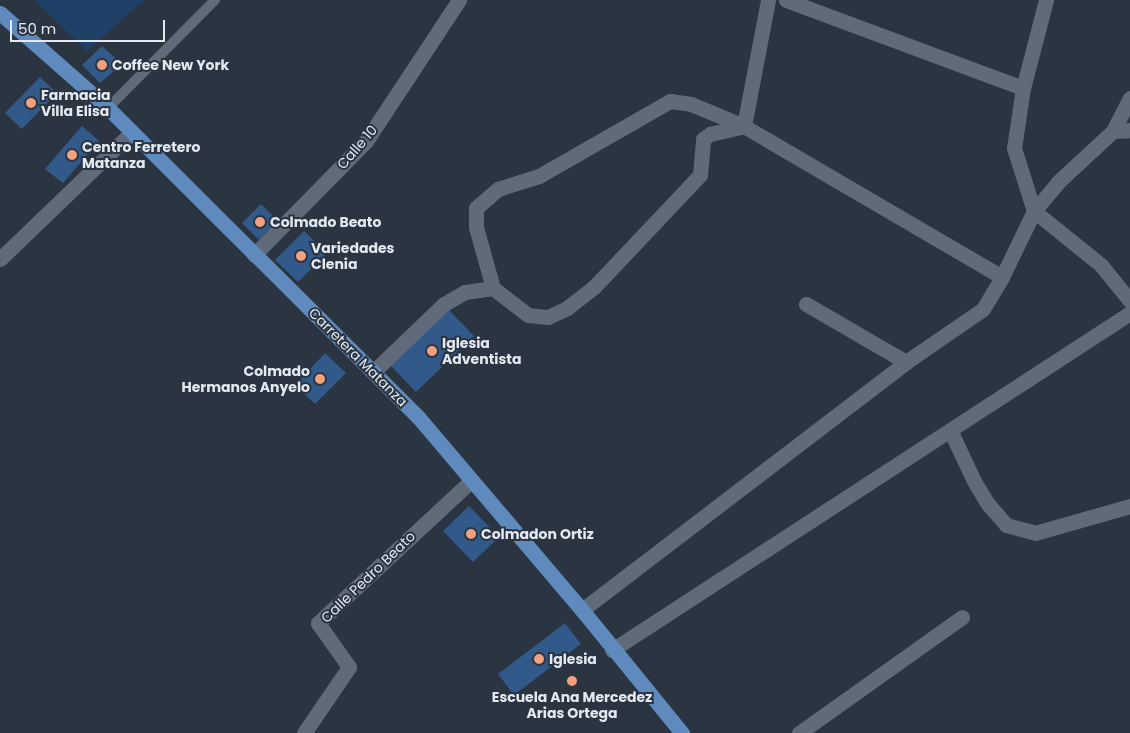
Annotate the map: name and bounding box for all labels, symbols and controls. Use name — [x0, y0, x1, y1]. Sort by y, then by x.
scale bar — [12, 10, 168, 42]
text: 50 m — [18, 18, 56, 39]
place label: Coffee New York — [112, 57, 229, 73]
marker: Coffee New York — [96, 59, 108, 71]
place label: Farmacia Villa Elisa — [41, 87, 111, 120]
marker: Farmacia Villa Elisa — [25, 97, 37, 109]
street label: Calle 10 — [333, 122, 381, 172]
place label: Centro Ferretero Matanza — [82, 139, 200, 172]
marker: Centro Ferretero Matanza — [66, 149, 78, 161]
place label: Colmado Beato — [270, 214, 381, 230]
marker: Colmado Beato — [254, 216, 266, 228]
place label: Variedades Clenia — [311, 240, 394, 272]
marker: Variedades Clenia — [295, 250, 307, 262]
street label: Carretera Matanza — [305, 304, 411, 410]
place label: Iglesia Adventista — [442, 335, 521, 368]
marker: Iglesia Adventista — [426, 345, 438, 357]
place label: Colmado Hermanos Anyelo — [181, 363, 310, 396]
marker: Colmado Hermanos Anyelo — [314, 373, 326, 385]
place label: Colmadon Ortiz — [481, 526, 594, 542]
street label: Calle Pedro Beato — [317, 528, 419, 626]
marker: Colmadon Ortiz — [465, 528, 477, 540]
place label: Iglesia — [549, 651, 597, 667]
marker: Iglesia — [533, 653, 545, 665]
marker: Escuela Ana Mercedez Arias Ortega — [566, 675, 578, 687]
place label: Escuela Ana Mercedez Arias Ortega — [492, 689, 652, 722]

